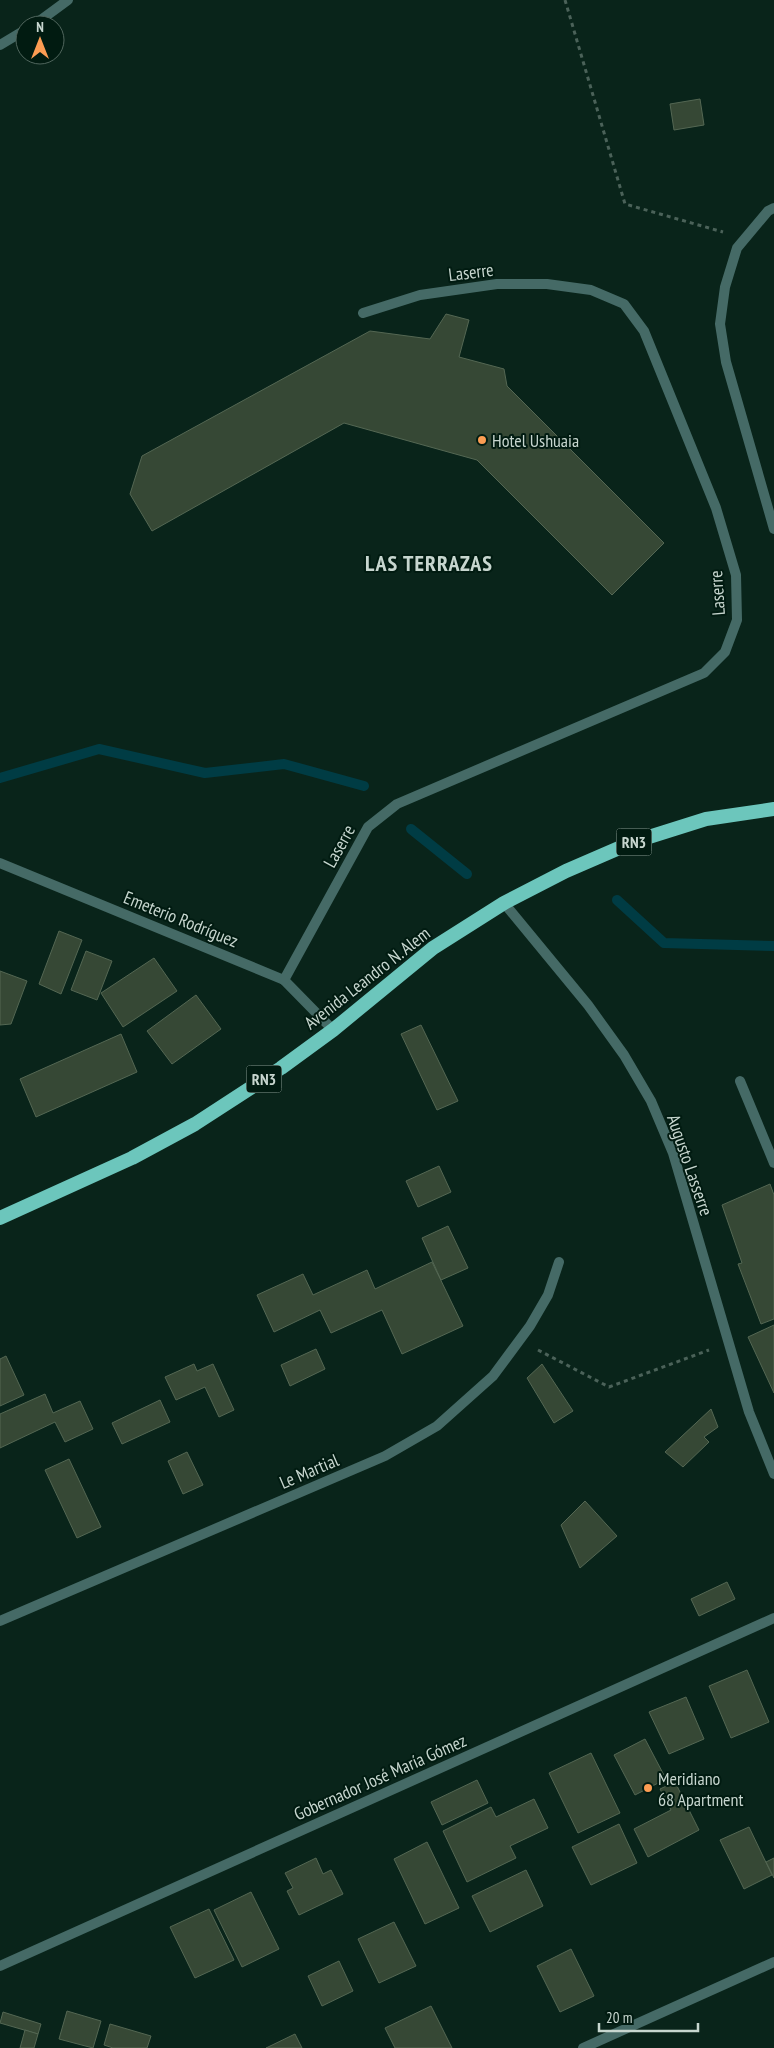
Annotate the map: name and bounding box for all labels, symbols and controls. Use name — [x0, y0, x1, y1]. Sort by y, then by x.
north arrow — [15, 15, 65, 65]
text: N — [36, 18, 44, 36]
street label: Laserre — [447, 258, 495, 286]
place label: Hotel Ushuaia — [492, 429, 579, 452]
marker: Hotel Ushuaia — [476, 434, 488, 446]
district label: LAS TERRAZAS — [365, 549, 493, 577]
street label: Laserre — [704, 570, 730, 616]
street label: Laserre — [318, 821, 360, 871]
road number: RN3 — [616, 829, 652, 856]
street label: Emeterio Rodríguez — [120, 886, 242, 952]
street label: Avenida Leandro N. Alem — [299, 922, 435, 1034]
road number: RN3 — [246, 1066, 282, 1092]
street label: Augusto Lasserre — [662, 1111, 718, 1219]
street label: Le Martial — [276, 1448, 343, 1494]
street label: Gobernador José María Gómez — [290, 1729, 470, 1825]
place label: Meridiano 68 Apartment — [658, 1767, 743, 1811]
marker: Meridiano 68 Apartment — [642, 1782, 654, 1794]
scale bar — [599, 2000, 698, 2032]
text: 20 m — [606, 2008, 632, 2027]

